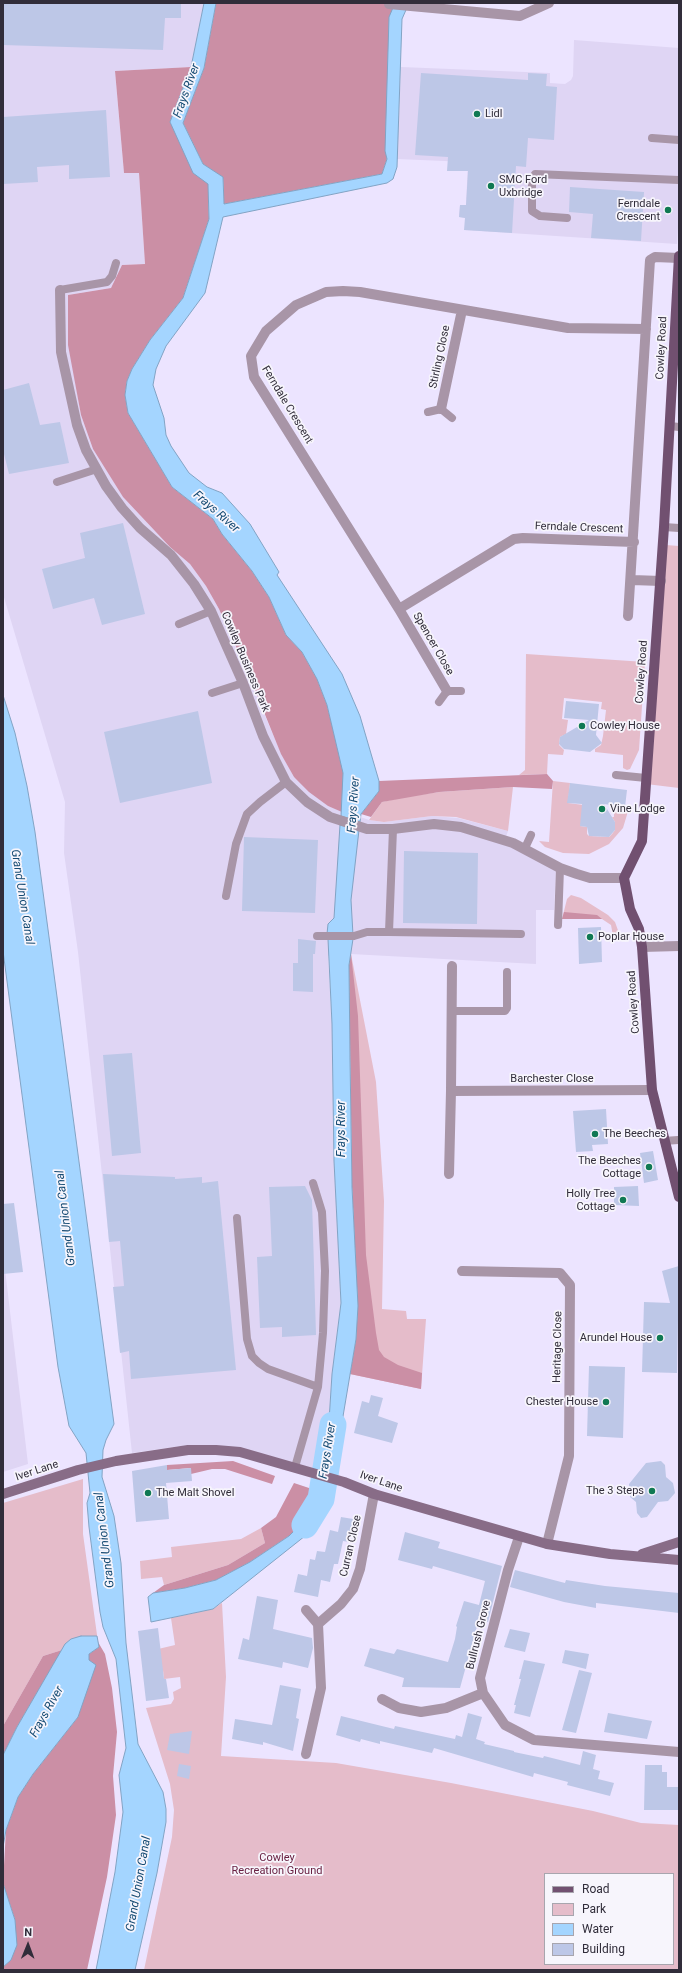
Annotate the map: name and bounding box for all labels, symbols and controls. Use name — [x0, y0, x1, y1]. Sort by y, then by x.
water label: Frays River — [171, 62, 203, 120]
place label: Lidl — [485, 107, 502, 121]
marker: Lidl — [472, 109, 482, 119]
place label: SMC Ford Uxbridge — [499, 173, 547, 199]
marker: SMC Ford Uxbridge — [486, 181, 496, 191]
place label: Ferndale Crescent — [616, 197, 660, 223]
marker: Ferndale Crescent — [663, 205, 673, 215]
street label: Cowley Road — [654, 316, 670, 380]
street label: Stirling Close — [427, 324, 453, 390]
street label: Ferndale Crescent — [259, 364, 315, 446]
water label: Frays River — [190, 488, 242, 536]
street label: Ferndale Crescent — [535, 520, 623, 536]
street label: Cowley Business Park — [218, 610, 272, 714]
street label: Spencer Close — [410, 610, 456, 678]
street label: Cowley Road — [633, 640, 651, 704]
place label: Cowley House — [590, 719, 660, 733]
marker: Cowley House — [577, 721, 587, 731]
water label: Frays River — [345, 776, 363, 834]
place label: Vine Lodge — [610, 802, 665, 816]
marker: Vine Lodge — [597, 804, 607, 814]
water label: Grand Union Canal — [7, 848, 37, 946]
place label: Poplar House — [598, 930, 664, 944]
marker: Poplar House — [585, 932, 595, 942]
street label: Cowley Road — [625, 970, 643, 1034]
street label: Barchester Close — [510, 1072, 594, 1086]
water label: Frays River — [335, 1101, 349, 1157]
place label: The Beeches — [603, 1127, 666, 1141]
marker: The Beeches — [590, 1129, 600, 1139]
place label: The Beeches Cottage — [578, 1154, 641, 1180]
marker: The Beeches Cottage — [644, 1162, 654, 1172]
water label: Grand Union Canal — [53, 1169, 79, 1267]
place label: Holly Tree Cottage — [566, 1187, 615, 1213]
marker: Holly Tree Cottage — [618, 1195, 628, 1205]
street label: Heritage Close — [551, 1311, 565, 1383]
place label: Arundel House — [580, 1331, 652, 1345]
marker: Arundel House — [655, 1333, 665, 1343]
place label: Chester House — [526, 1395, 598, 1409]
marker: Chester House — [601, 1397, 611, 1407]
water label: Frays River — [316, 1422, 340, 1480]
street label: Iver Lane — [14, 1458, 60, 1484]
street label: Iver Lane — [358, 1469, 404, 1495]
place label: The 3 Steps — [586, 1484, 644, 1498]
place label: The Malt Shovel — [156, 1486, 234, 1500]
marker: The 3 Steps — [647, 1486, 657, 1496]
marker: The Malt Shovel — [143, 1488, 153, 1498]
water label: Grand Union Canal — [92, 1491, 118, 1589]
street label: Curran Close — [337, 1514, 365, 1578]
street label: Bullrush Grove — [464, 1599, 494, 1671]
water label: Frays River — [27, 1684, 67, 1740]
water label: Grand Union Canal — [124, 1835, 154, 1933]
park label: Cowley Recreation Ground — [232, 1851, 322, 1877]
legend — [544, 1873, 674, 1965]
text: Road — [582, 1882, 610, 1896]
text: Park — [582, 1902, 606, 1916]
text: Water — [582, 1922, 613, 1936]
north arrow — [8, 1925, 48, 1965]
text: N — [24, 1926, 32, 1939]
text: Building — [582, 1942, 625, 1956]

